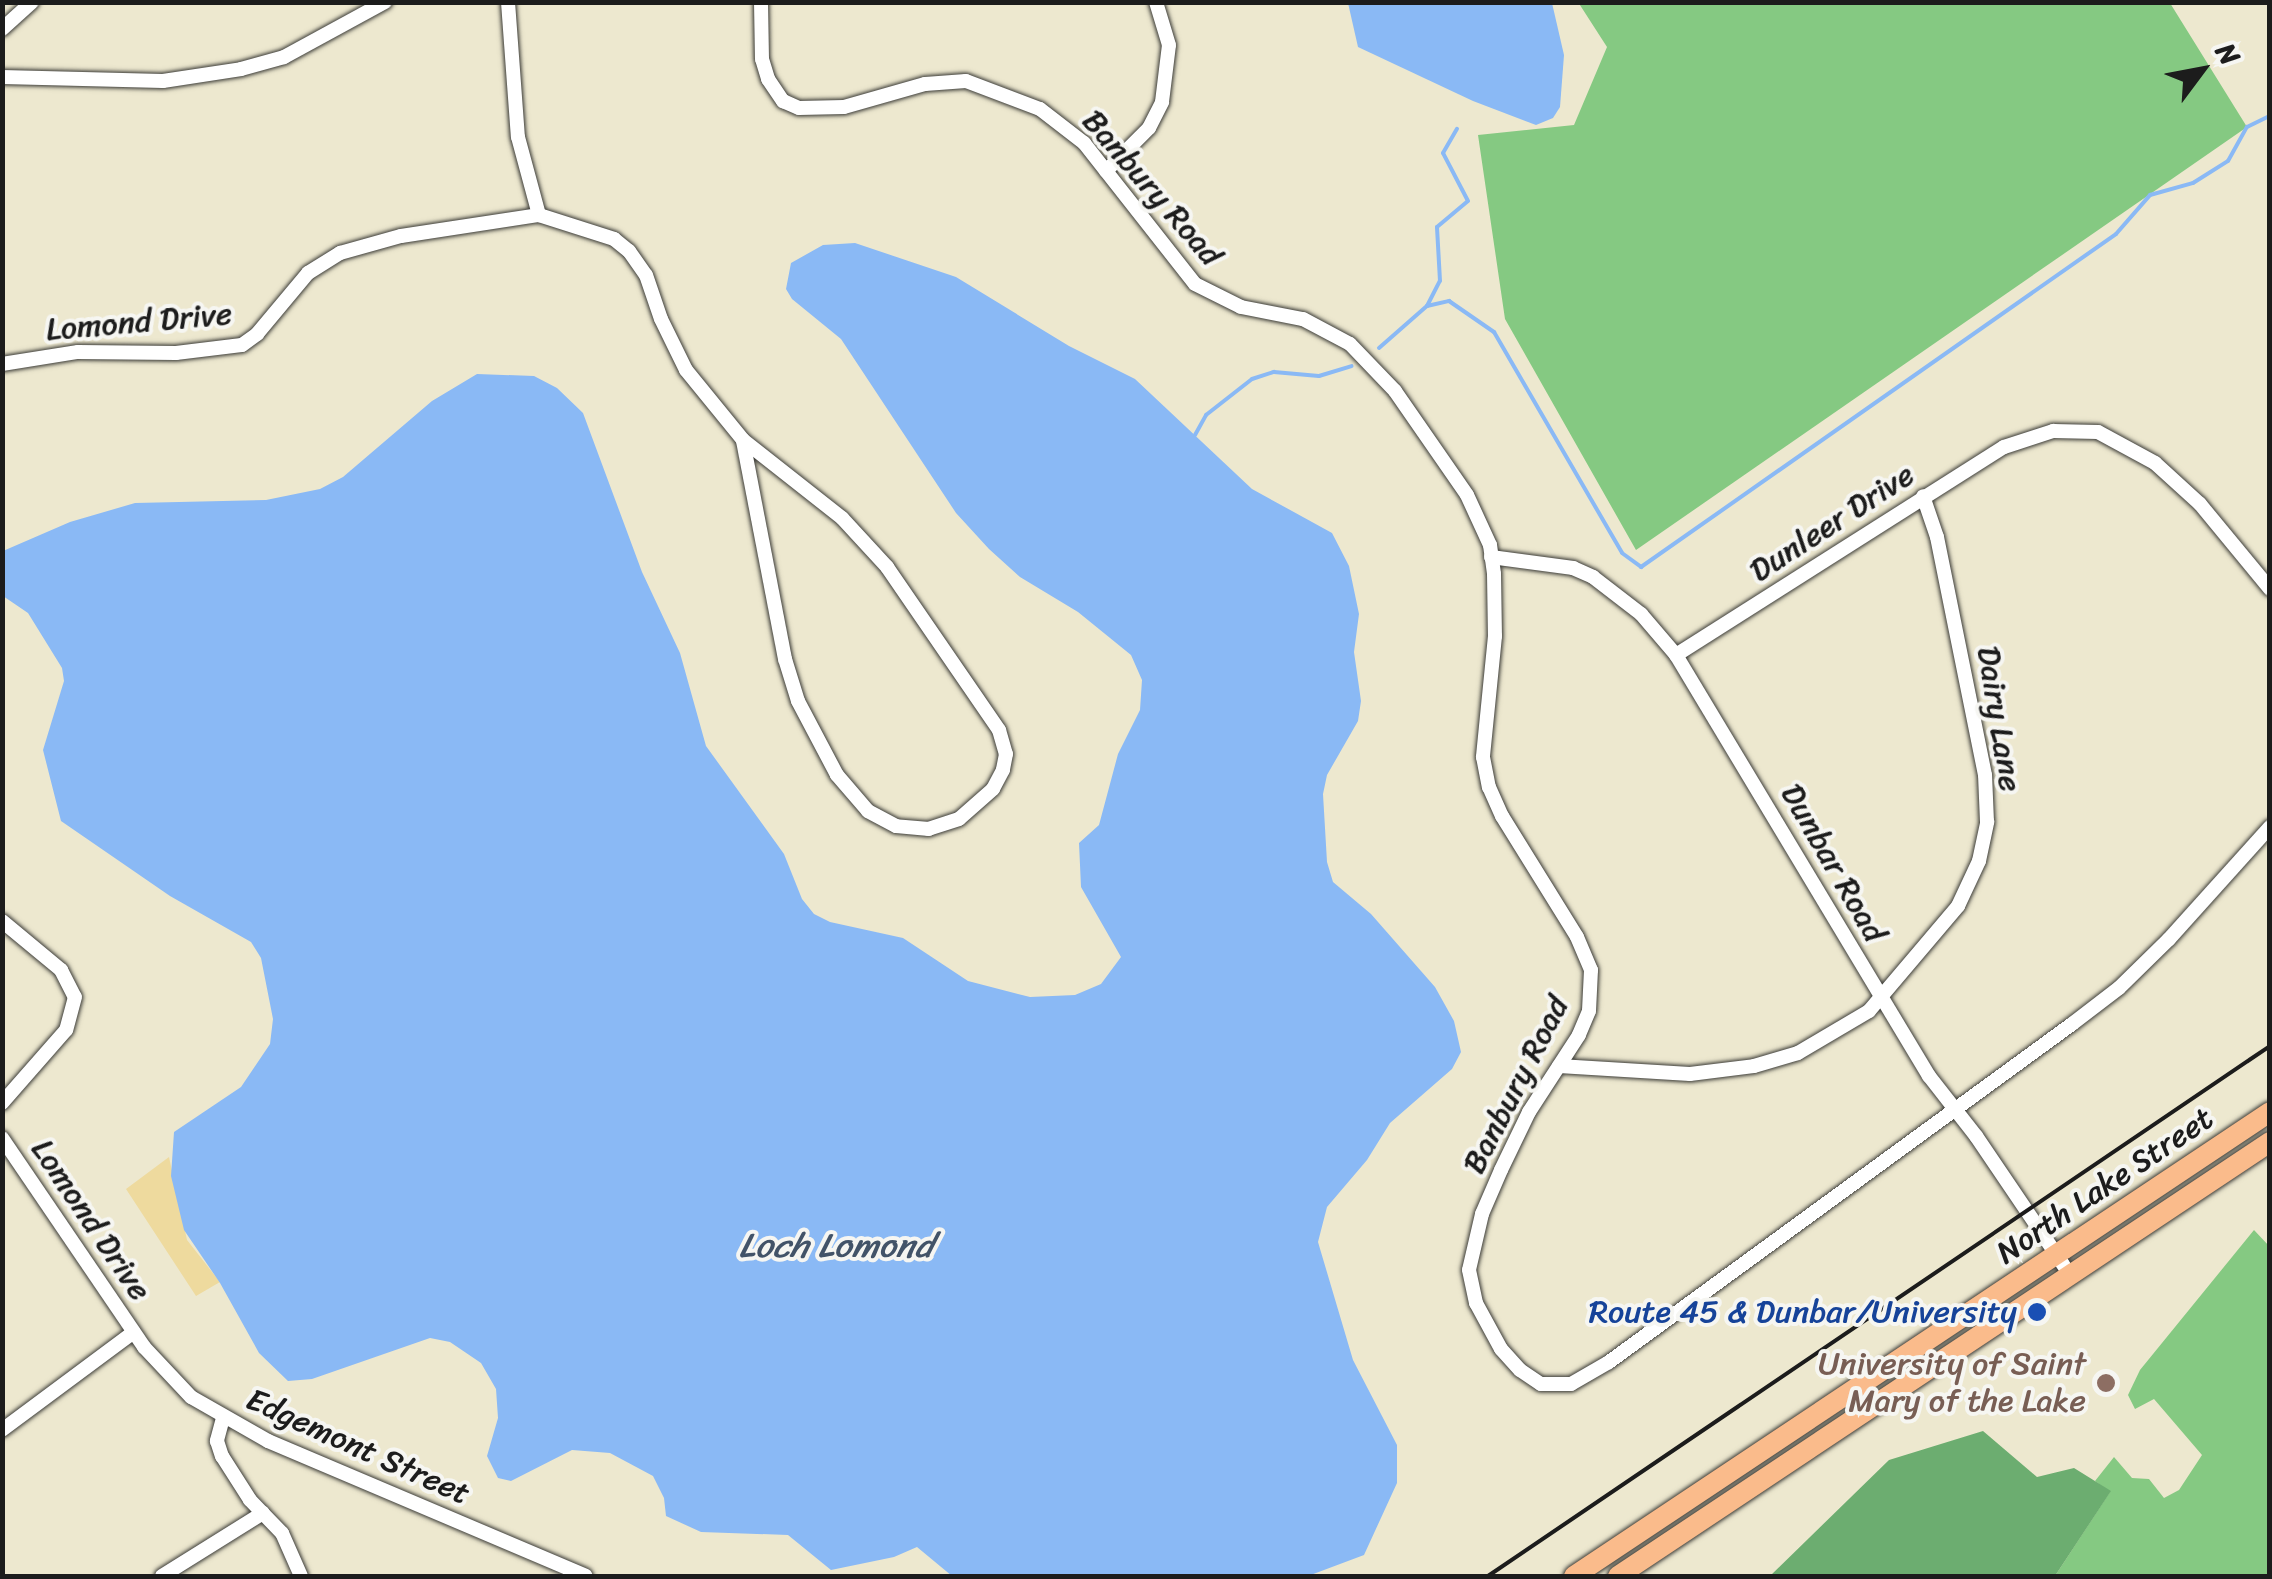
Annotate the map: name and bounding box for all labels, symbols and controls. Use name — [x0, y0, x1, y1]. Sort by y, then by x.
north arrow — [2152, 20, 2252, 120]
text: N — [2202, 33, 2254, 75]
street label: Banbury Road — [1074, 102, 1230, 274]
street label: Lomond Drive — [44, 295, 234, 349]
street label: Dunleer Drive — [1743, 456, 1921, 590]
street label: Dairy Lane — [1969, 644, 2029, 794]
street label: Dunbar Road — [1772, 777, 1894, 949]
street label: Banbury Road — [1455, 990, 1577, 1180]
street label: North Lake Street — [1988, 1098, 2222, 1274]
street label: Lomond Drive — [23, 1132, 159, 1308]
water label: Loch Lomond — [739, 1224, 933, 1266]
place label: Route 45 & Dunbar/University — [1589, 1293, 2017, 1331]
marker: Route 45 & Dunbar/University — [2026, 1301, 2048, 1323]
place label: University of Saint Mary of the Lake — [1817, 1346, 2086, 1421]
marker: University of Saint Mary of the Lake — [2095, 1372, 2117, 1394]
street label: Edgemont Street — [240, 1381, 476, 1513]

